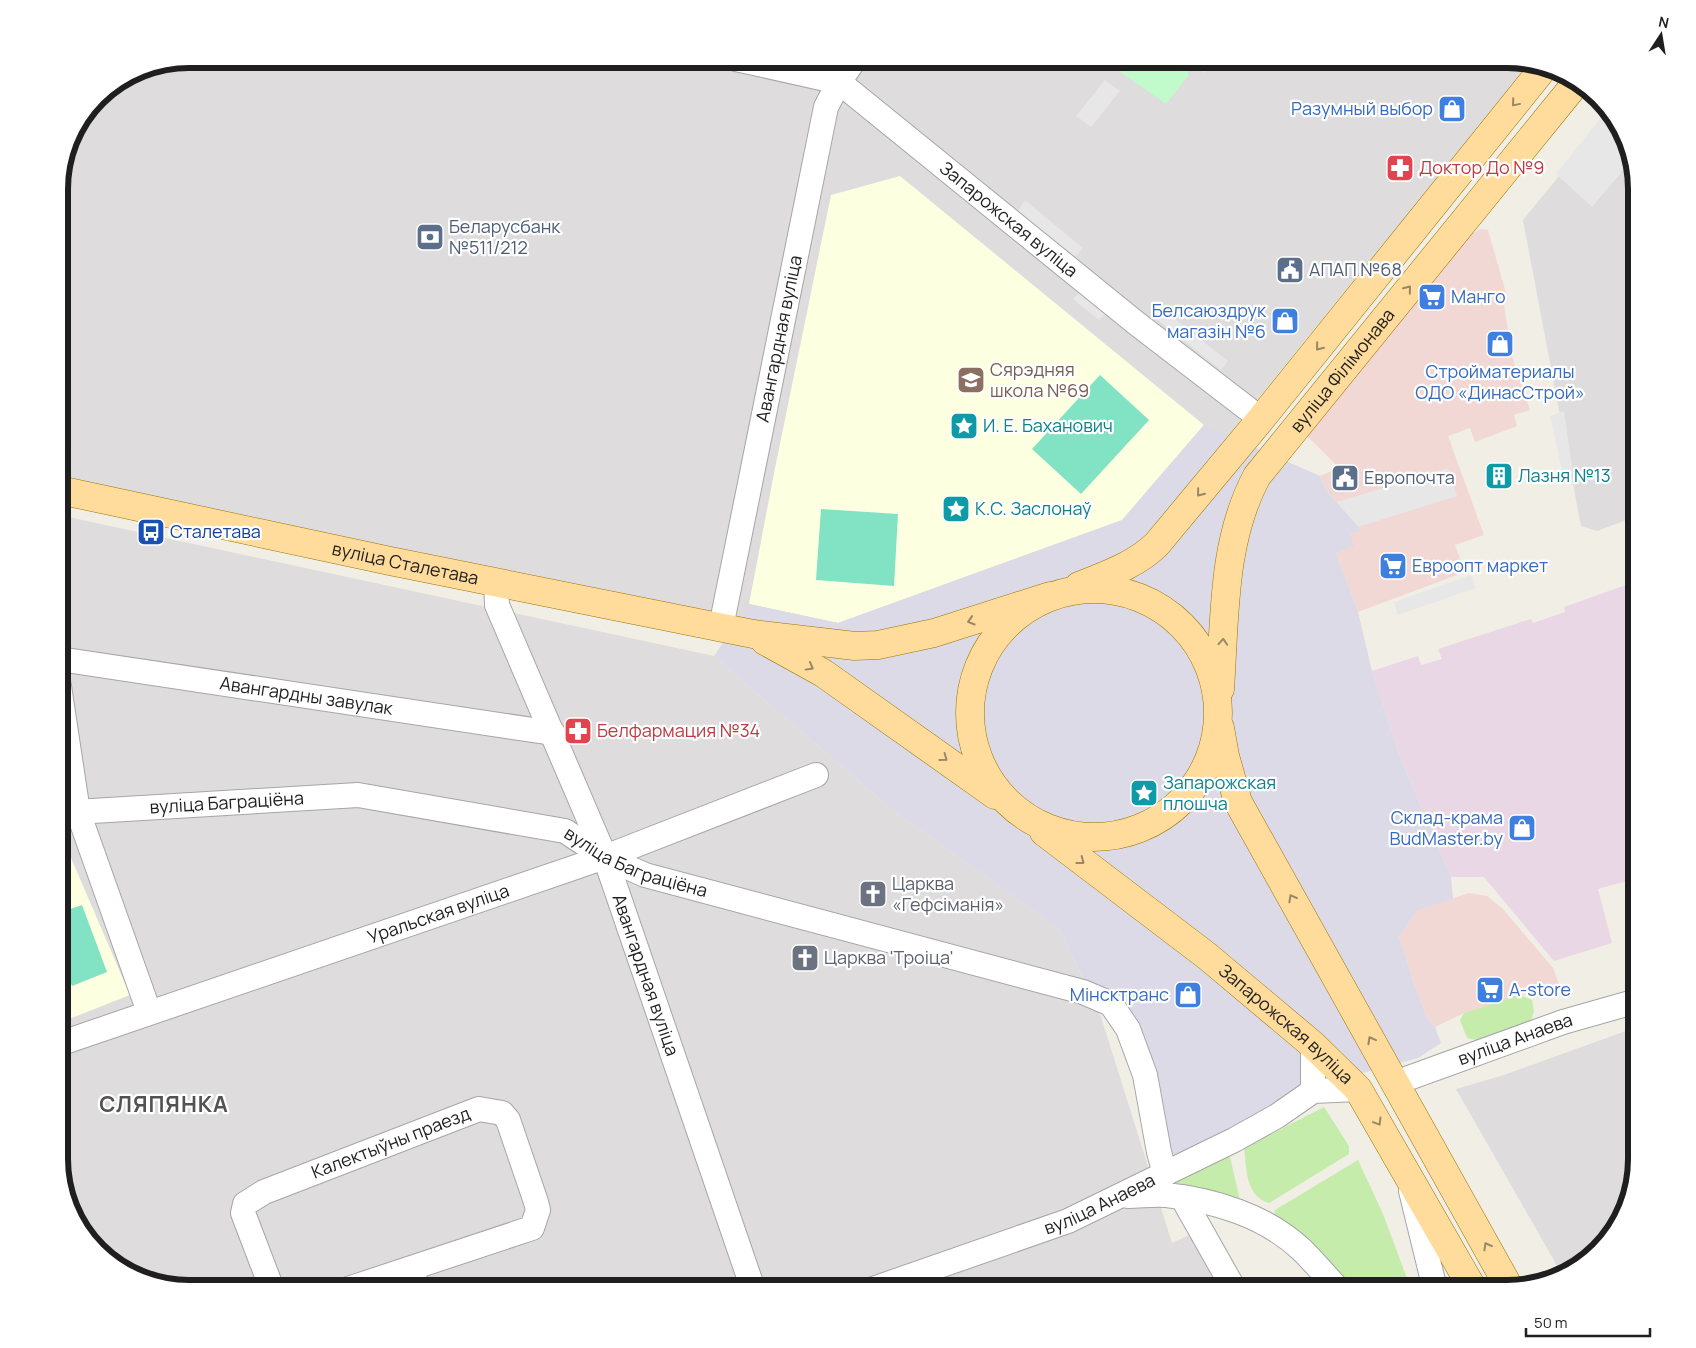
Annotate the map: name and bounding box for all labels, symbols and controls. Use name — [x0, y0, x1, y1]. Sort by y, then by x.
north arrow — [1636, 10, 1686, 60]
text: N — [1657, 11, 1671, 32]
shop icon: Разумный выбор — [1437, 94, 1467, 124]
place label: Разумный выбор — [1291, 96, 1433, 120]
one-way arrow — [1511, 97, 1520, 106]
pharmacy icon: Доктор До №9 — [1385, 153, 1415, 183]
place label: Доктор До №9 — [1419, 155, 1544, 179]
street label: Запарожская вуліца — [935, 156, 1083, 282]
place label: Беларусбанк №511/212 — [449, 214, 561, 259]
bank icon: Беларусбанк №511/212 — [415, 222, 445, 252]
street label: Авангардная вуліца — [750, 253, 807, 424]
public building icon: АПАП №68 — [1275, 255, 1305, 285]
place label: АПАП №68 — [1309, 257, 1402, 281]
supermarket icon: Манго — [1417, 282, 1447, 312]
place label: Манго — [1451, 284, 1506, 308]
one-way arrow — [1403, 286, 1411, 295]
place label: Белсаюздрук магазін №6 — [1152, 298, 1267, 343]
street label: вуліца Філімонава — [1284, 303, 1399, 437]
shop icon: Белсаюздрук магазін №6 — [1270, 306, 1300, 336]
shop icon: Стройматериалы ОДО «ДинасСтрой» — [1485, 329, 1515, 359]
one-way arrow — [1316, 341, 1324, 350]
place label: Сярэдняя школа №69 — [990, 357, 1089, 402]
place label: Стройматериалы ОДО «ДинасСтрой» — [1415, 359, 1585, 404]
school or university icon: Сярэдняя школа №69 — [956, 365, 986, 395]
place icon: И. Е. Баханович — [949, 411, 979, 441]
place label: И. Е. Баханович — [983, 413, 1113, 437]
building icon: Лазня №13 — [1484, 461, 1514, 491]
public building icon: Европочта — [1330, 463, 1360, 493]
place label: Лазня №13 — [1518, 463, 1611, 487]
place label: Европочта — [1364, 465, 1455, 489]
one-way arrow — [1196, 487, 1205, 496]
place icon: К.С. Заслонаў — [941, 494, 971, 524]
place label: К.С. Заслонаў — [975, 496, 1092, 520]
bus stop icon: Сталетава — [136, 517, 166, 547]
place label: Сталетава — [170, 519, 261, 543]
street label: вуліца Сталетава — [330, 536, 481, 590]
supermarket icon: Евроопт маркет — [1378, 551, 1408, 581]
place label: Евроопт маркет — [1412, 553, 1548, 577]
one-way arrow — [967, 615, 975, 625]
one-way arrow — [1218, 637, 1229, 645]
one-way arrow — [805, 660, 814, 670]
street label: Авангардны завулак — [218, 670, 396, 720]
pharmacy icon: Белфармация №34 — [563, 716, 593, 746]
place label: Белфармация №34 — [597, 718, 760, 742]
one-way arrow — [939, 752, 948, 761]
place label: Запарожская плошча — [1163, 770, 1276, 815]
place icon: Запарожская плошча — [1129, 778, 1159, 808]
street label: вуліца Баграціёна — [149, 785, 304, 819]
place label: Склад-крама BudMaster.by — [1389, 805, 1504, 850]
shop icon: Склад-крама BudMaster.by — [1507, 813, 1537, 843]
street label: вуліца Баграціёна — [560, 821, 710, 902]
one-way arrow — [1075, 855, 1085, 864]
place label: Царква «Гефсіманія» — [892, 871, 1004, 916]
street label: Уральская вуліца — [364, 878, 512, 948]
church icon: Царква «Гефсіманія» — [858, 879, 888, 909]
street label: Авангардная вуліца — [608, 891, 685, 1059]
one-way arrow — [1289, 895, 1299, 904]
church icon: Царква 'Троіца' — [790, 943, 820, 973]
place label: Царква 'Троіца' — [824, 945, 954, 969]
street label: Запарожская вуліца — [1214, 958, 1359, 1089]
supermarket icon: А-store — [1475, 975, 1505, 1005]
place label: А-store — [1509, 977, 1571, 1001]
shop icon: Мінсктранс — [1173, 980, 1203, 1010]
place label: Мінсктранс — [1070, 982, 1169, 1006]
street label: вуліца Анаева — [1454, 1007, 1575, 1070]
one-way arrow — [1368, 1037, 1378, 1046]
district label: СЛЯПЯНКА — [99, 1089, 229, 1119]
street label: Калектыўны праезд — [308, 1100, 474, 1184]
one-way arrow — [1372, 1116, 1382, 1125]
street label: вуліца Анаева — [1040, 1167, 1159, 1240]
one-way arrow — [1483, 1242, 1493, 1251]
scale bar — [1526, 1306, 1650, 1338]
text: 50 m — [1534, 1312, 1568, 1333]

